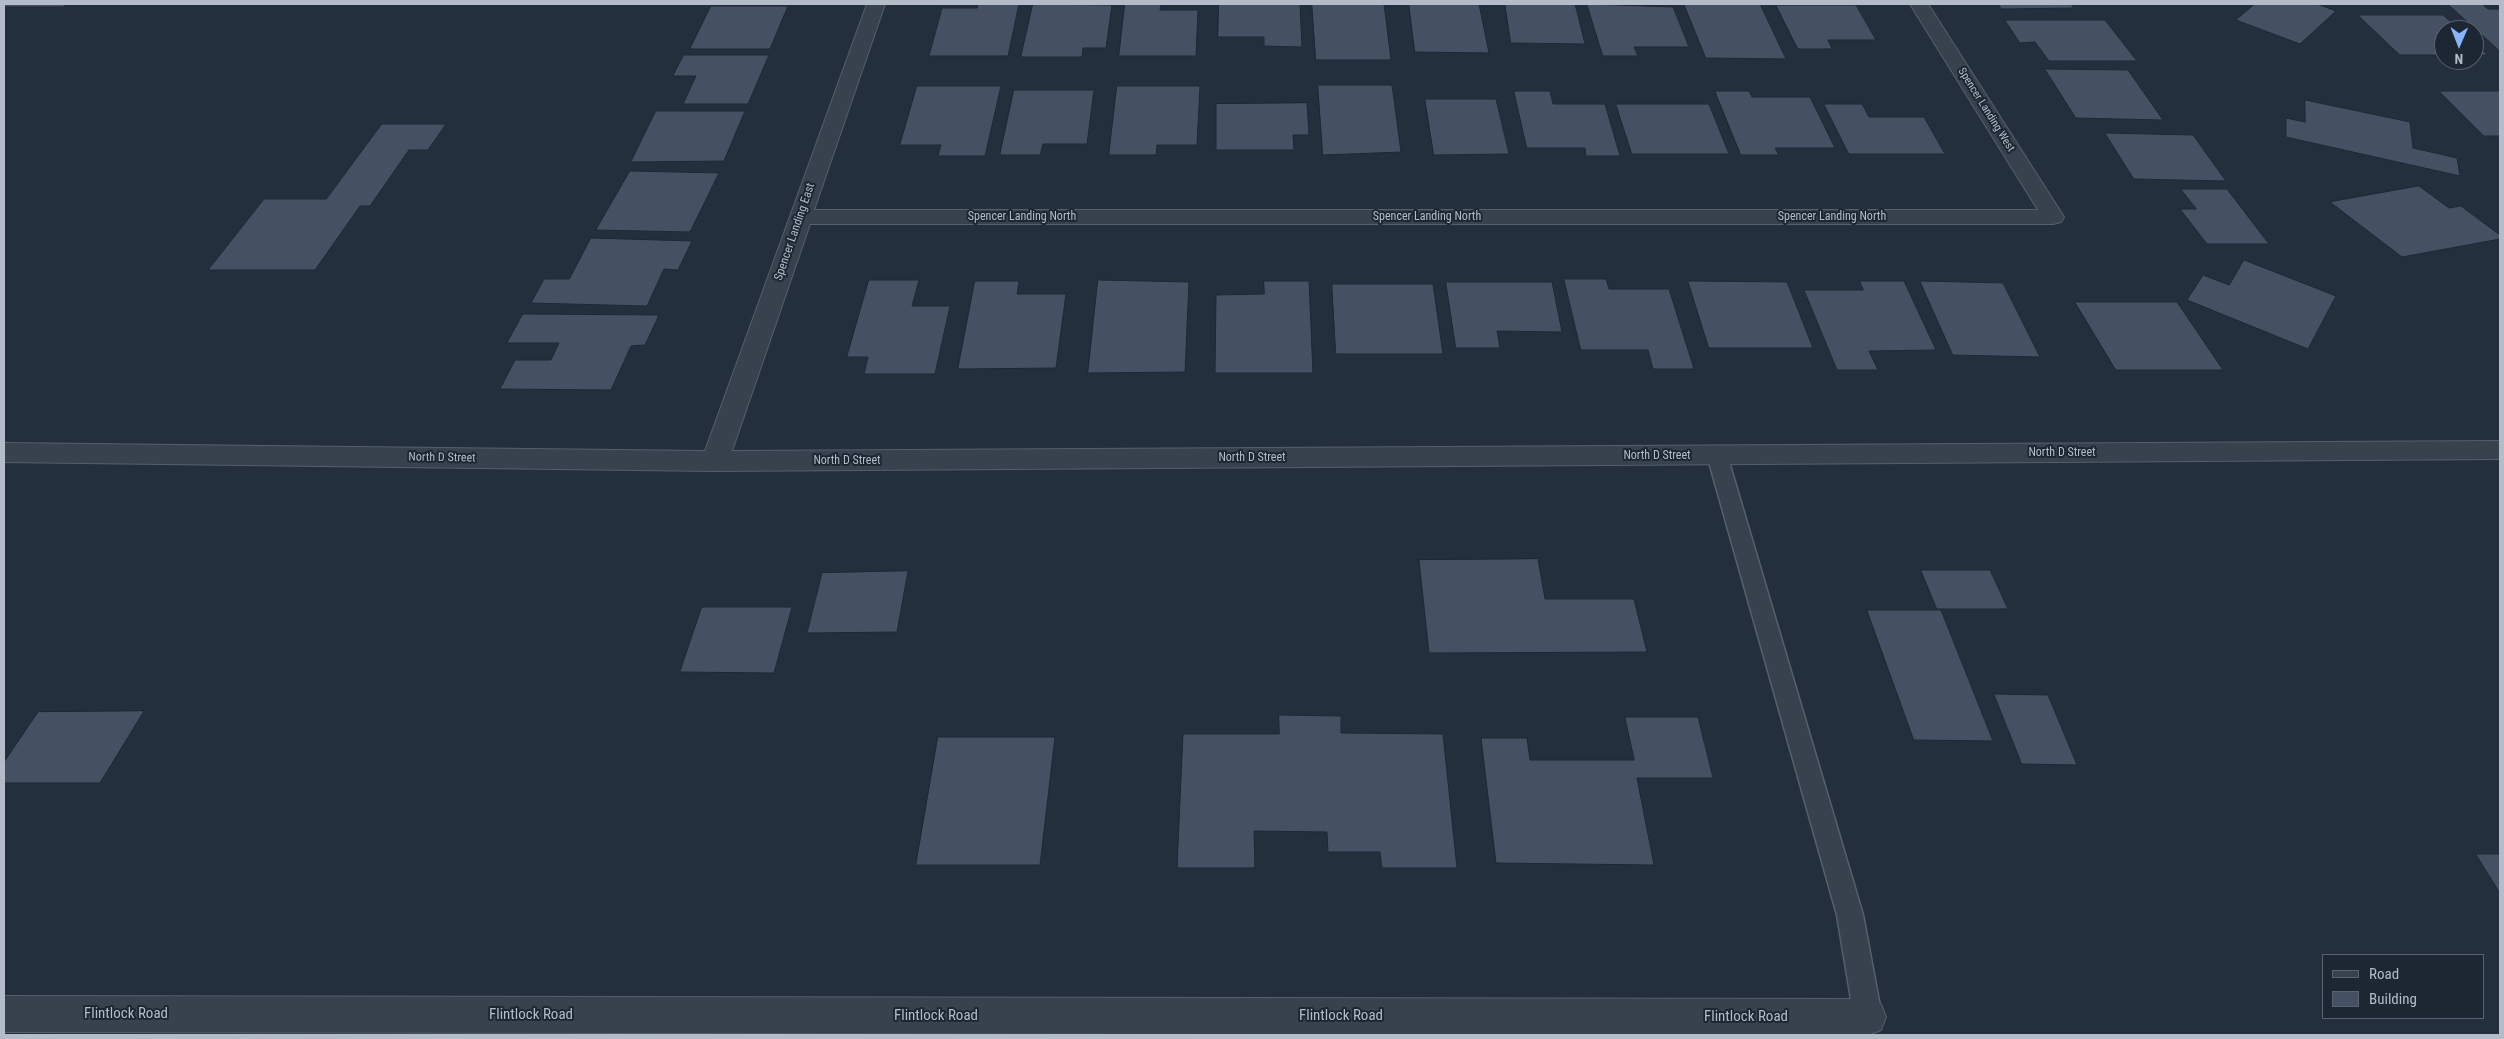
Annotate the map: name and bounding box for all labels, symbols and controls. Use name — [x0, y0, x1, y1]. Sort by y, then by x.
north arrow — [2434, 20, 2484, 70]
text: N — [2454, 51, 2463, 67]
street label: Spencer Landing West — [1955, 66, 2017, 154]
street label: Spencer Landing East — [772, 181, 818, 283]
street label: Spencer Landing North — [968, 210, 1076, 224]
street label: Spencer Landing North — [1373, 210, 1481, 224]
street label: Spencer Landing North — [1778, 210, 1886, 224]
street label: North D Street — [2028, 446, 2096, 460]
street label: North D Street — [1623, 449, 1691, 463]
street label: North D Street — [408, 450, 476, 466]
street label: North D Street — [1218, 451, 1286, 465]
street label: North D Street — [813, 454, 881, 468]
legend — [2322, 954, 2484, 1019]
text: Road — [2369, 965, 2399, 983]
text: Building — [2369, 990, 2417, 1008]
street label: Flintlock Road — [84, 1005, 168, 1023]
street label: Flintlock Road — [489, 1006, 573, 1024]
street label: Flintlock Road — [894, 1007, 978, 1025]
street label: Flintlock Road — [1299, 1007, 1383, 1025]
street label: Flintlock Road — [1704, 1008, 1788, 1026]

